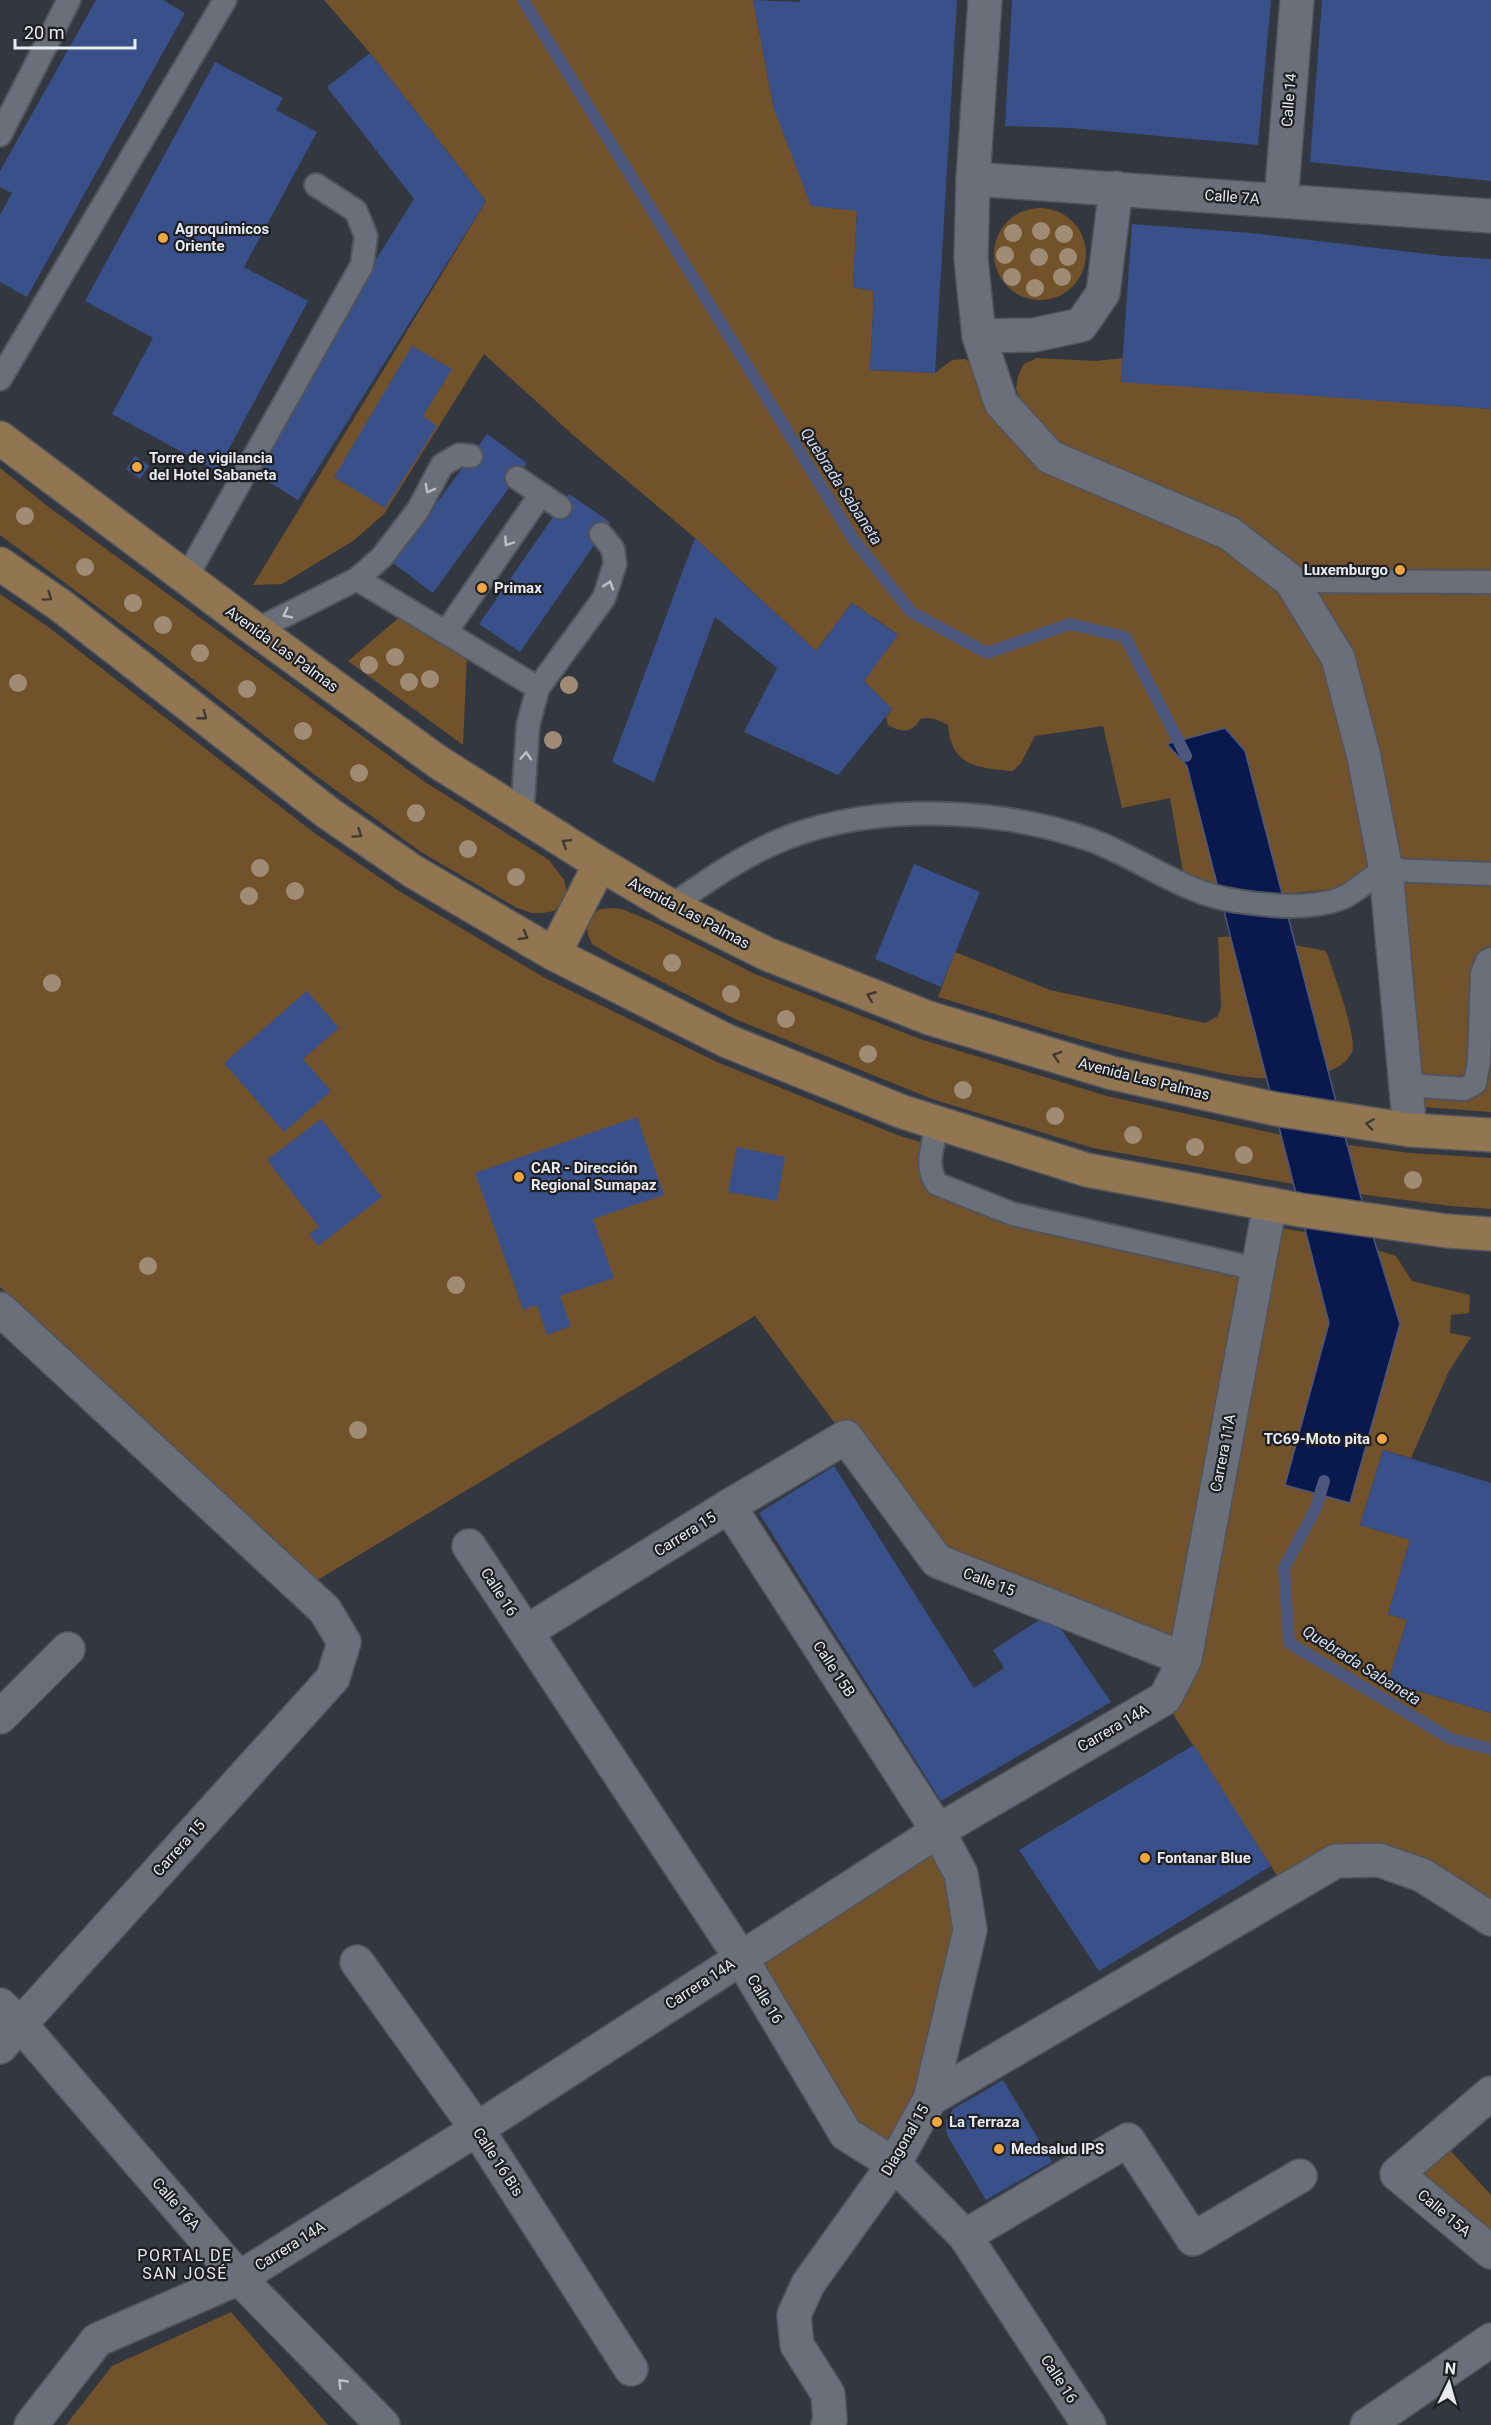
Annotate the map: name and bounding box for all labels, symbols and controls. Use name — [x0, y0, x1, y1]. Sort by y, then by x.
scale bar — [15, 12, 135, 50]
text: 20 m — [24, 22, 64, 43]
street label: Calle 14 — [1278, 72, 1300, 128]
street label: Calle 7A — [1204, 186, 1260, 208]
place label: Agroquimicos Oriente — [175, 220, 269, 255]
marker: Agroquimicos Oriente — [156, 231, 170, 245]
water label: Quebrada Sabaneta — [797, 424, 887, 548]
place label: Torre de vigilancia del Hotel Sabaneta — [149, 449, 277, 484]
marker: Torre de vigilancia del Hotel Sabaneta — [130, 460, 144, 474]
one-way arrow — [425, 483, 436, 493]
one-way arrow — [504, 535, 515, 546]
place label: Luxemburgo — [1304, 561, 1388, 579]
marker: Luxemburgo — [1393, 563, 1407, 577]
place label: Primax — [494, 579, 542, 597]
one-way arrow — [601, 580, 614, 591]
marker: Primax — [475, 581, 489, 595]
one-way arrow — [41, 590, 52, 601]
street label: Avenida Las Palmas — [222, 602, 342, 696]
one-way arrow — [282, 607, 293, 619]
one-way arrow — [196, 708, 207, 719]
one-way arrow — [519, 752, 532, 761]
one-way arrow — [351, 827, 362, 838]
one-way arrow — [562, 839, 573, 850]
street label: Avenida Las Palmas — [625, 873, 753, 953]
one-way arrow — [518, 929, 528, 941]
one-way arrow — [867, 991, 878, 1003]
one-way arrow — [1052, 1051, 1063, 1063]
street label: Avenida Las Palmas — [1076, 1054, 1212, 1104]
one-way arrow — [1366, 1118, 1375, 1130]
place label: CAR - Dirección Regional Sumapaz — [531, 1159, 657, 1194]
marker: CAR - Dirección Regional Sumapaz — [512, 1170, 526, 1184]
street label: Carrera 11A — [1207, 1412, 1239, 1494]
place label: TC69-Moto pita — [1264, 1430, 1370, 1448]
marker: TC69-Moto pita — [1375, 1432, 1389, 1446]
street label: Carrera 15 — [651, 1508, 719, 1560]
street label: Calle 15 — [961, 1564, 1017, 1600]
street label: Calle 16 — [477, 1565, 521, 1619]
water label: Quebrada Sabaneta — [1299, 1621, 1424, 1709]
street label: Calle 15B — [809, 1638, 859, 1700]
street label: Carrera 14A — [1074, 1700, 1152, 1756]
street label: Carrera 15 — [149, 1816, 209, 1880]
place label: Fontanar Blue — [1157, 1849, 1251, 1867]
marker: Fontanar Blue — [1138, 1851, 1152, 1865]
street label: Carrera 14A — [662, 1955, 738, 2013]
street label: Calle 16 — [743, 1971, 787, 2027]
street label: Diagonal 15 — [877, 2101, 933, 2179]
place label: La Terraza — [949, 2113, 1020, 2131]
marker: La Terraza — [930, 2115, 944, 2129]
street label: Calle 16 Bis — [469, 2124, 527, 2200]
place label: Medsalud IPS — [1011, 2140, 1104, 2158]
marker: Medsalud IPS — [992, 2142, 1006, 2156]
street label: Calle 16A — [148, 2174, 204, 2234]
street label: Calle 15A — [1414, 2186, 1474, 2240]
street label: Carrera 14A — [252, 2217, 329, 2275]
district label: PORTAL DE SAN JOSÉ — [137, 2246, 233, 2283]
street label: Calle 16 — [1037, 2352, 1081, 2406]
north arrow — [1419, 2353, 1479, 2413]
text: N — [1444, 2359, 1457, 2379]
one-way arrow — [338, 2380, 349, 2390]

